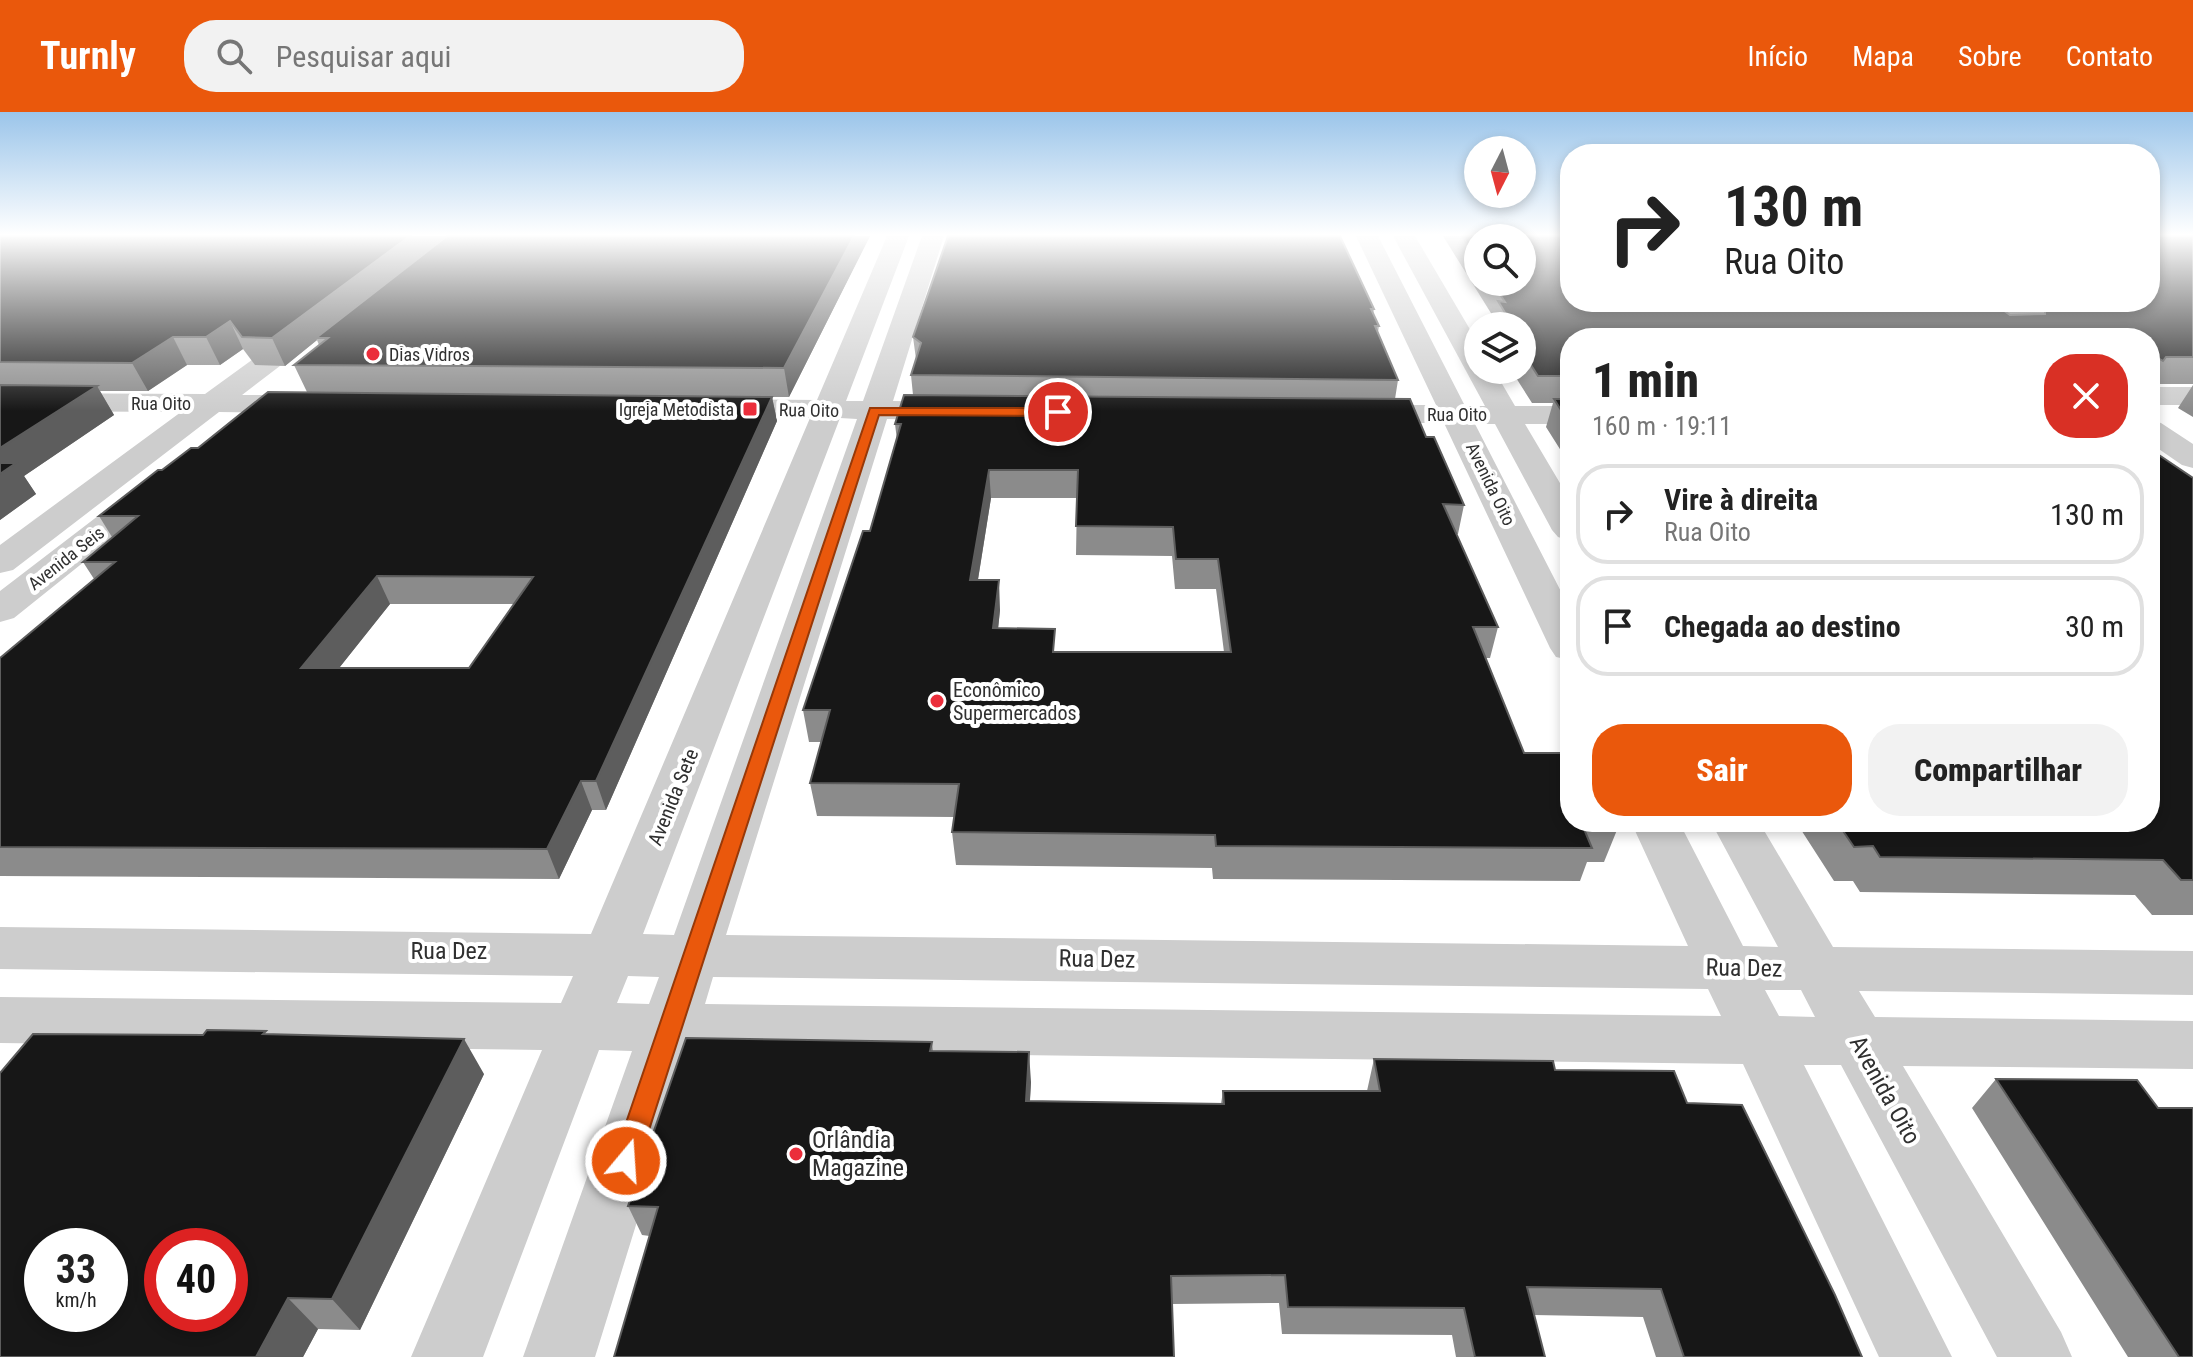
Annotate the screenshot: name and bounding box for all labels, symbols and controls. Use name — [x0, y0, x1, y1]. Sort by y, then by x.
search box — [184, 20, 744, 92]
text: Turnly — [40, 34, 136, 78]
icon: search — [212, 34, 256, 78]
text: Pesquisar aqui — [276, 39, 451, 74]
text: Início — [1748, 40, 1808, 73]
text: Mapa — [1852, 40, 1914, 73]
text: Sobre — [1958, 40, 2022, 73]
text: Contato — [2066, 40, 2153, 73]
north arrow — [1464, 136, 1536, 208]
map controls — [1464, 136, 1536, 384]
text: 130 m — [1724, 174, 1863, 240]
icon: right — [1592, 176, 1696, 280]
button: search — [1464, 224, 1536, 296]
text: Rua Oito — [1724, 241, 1844, 283]
button: layers — [1464, 312, 1536, 384]
place label: Dias Vidros — [389, 344, 470, 365]
marker: Dias Vidros — [364, 345, 382, 363]
text: 1 min — [1592, 352, 1699, 409]
button: close — [2044, 354, 2128, 438]
pin — [1024, 378, 1092, 446]
icon: arrive — [1036, 390, 1080, 434]
street label: Rua Oito — [131, 393, 191, 414]
place label: Igreja Metodista — [619, 399, 734, 420]
street label: Rua Oito — [779, 399, 839, 421]
marker: Igreja Metodista — [741, 400, 759, 418]
street label: Rua Oito — [1427, 404, 1487, 425]
text: 160 m · 19:11 — [1592, 411, 1732, 441]
street label: Avenida Oito — [1462, 439, 1520, 529]
text: Vire à direita — [1664, 482, 1818, 517]
icon: right — [1596, 492, 1640, 536]
text: 130 m — [2050, 497, 2124, 532]
text: Rua Oito — [1664, 517, 1751, 547]
street label: Avenida Seis — [24, 522, 108, 594]
icon: arrive — [1596, 604, 1640, 648]
text: Chegada ao destino — [1664, 609, 1901, 644]
text: 30 m — [2065, 609, 2124, 644]
place label: Econômico Supermercados — [953, 678, 1077, 725]
marker: Econômico Supermercados — [928, 692, 946, 710]
button: Sair — [1592, 724, 1852, 816]
button: Compartilhar — [1868, 724, 2128, 816]
street label: Avenida Sete — [643, 745, 703, 849]
street label: Rua Dez — [411, 937, 487, 965]
street label: Rua Dez — [1058, 944, 1136, 974]
street label: Rua Dez — [1705, 953, 1783, 983]
street label: Avenida Oito — [1844, 1031, 1926, 1149]
position arrow — [584, 1119, 668, 1203]
place label: Orlândia Magazine — [812, 1126, 904, 1182]
marker: Orlândia Magazine — [787, 1145, 805, 1163]
speed limit sign: 40 — [144, 1228, 248, 1332]
text: 33 — [56, 1246, 96, 1293]
text: km/h — [55, 1288, 97, 1312]

